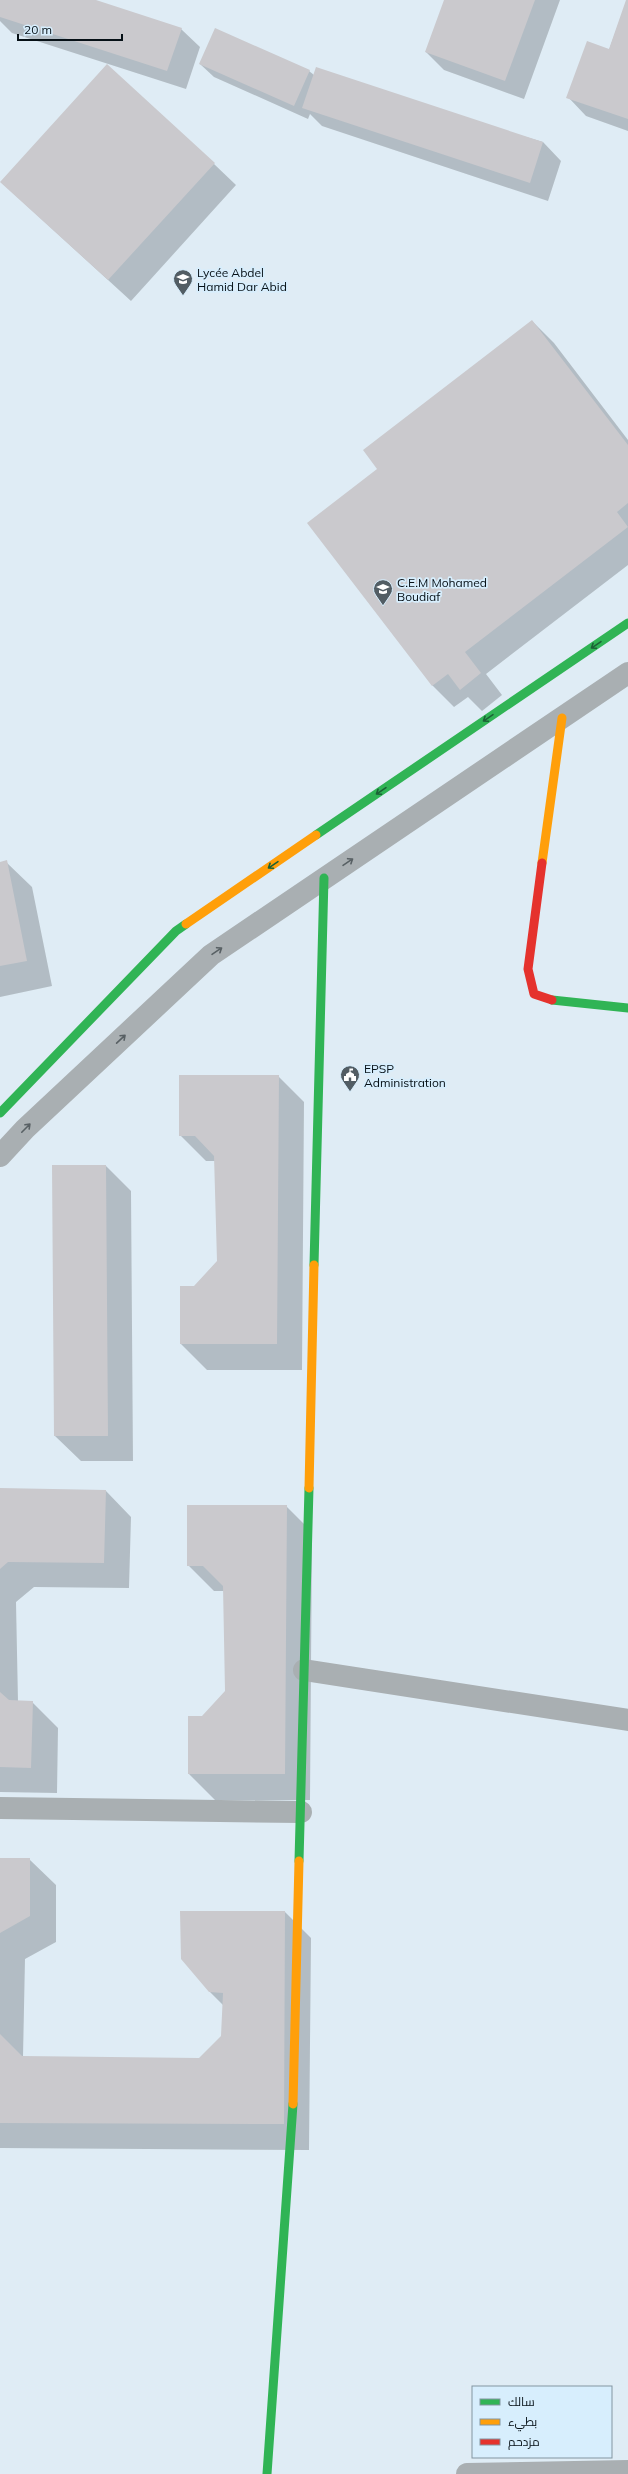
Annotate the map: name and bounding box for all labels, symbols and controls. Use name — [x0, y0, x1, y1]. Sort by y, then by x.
scale bar — [18, 16, 122, 42]
text: 20 m — [24, 22, 52, 37]
place label: Lycée Abdel Hamid Dar Abid — [197, 265, 287, 294]
school or university icon: Lycée Abdel Hamid Dar Abid — [172, 268, 194, 296]
place label: C.E.M Mohamed Boudiaf — [397, 575, 487, 604]
school or university icon: C.E.M Mohamed Boudiaf — [372, 578, 394, 606]
one-way arrow — [591, 641, 602, 649]
one-way arrow — [483, 714, 494, 722]
one-way arrow — [376, 787, 387, 795]
one-way arrow — [342, 858, 353, 866]
one-way arrow — [268, 860, 279, 869]
one-way arrow — [211, 947, 222, 955]
one-way arrow — [116, 1035, 126, 1044]
place label: EPSP Administration — [364, 1061, 446, 1090]
public building icon: EPSP Administration — [339, 1064, 361, 1092]
one-way arrow — [22, 1123, 31, 1133]
legend — [472, 2386, 612, 2458]
text: سالك — [508, 2394, 535, 2409]
text: بطيء — [508, 2414, 537, 2432]
text: مزدحم — [508, 2434, 540, 2450]

